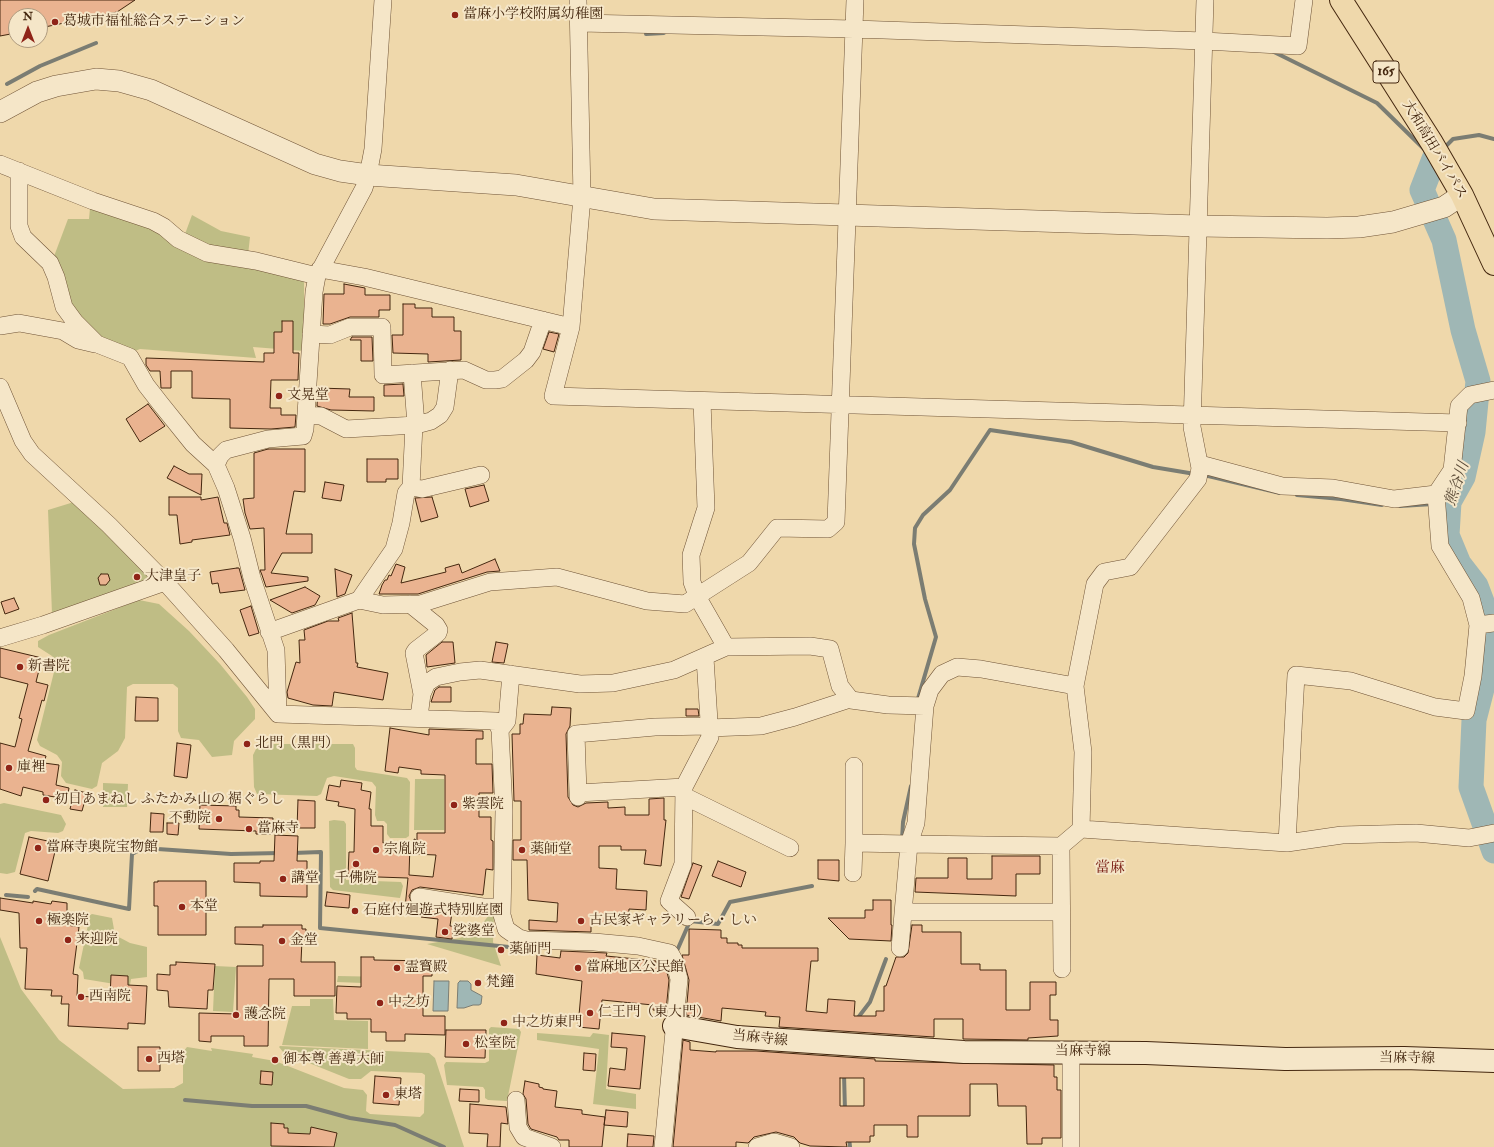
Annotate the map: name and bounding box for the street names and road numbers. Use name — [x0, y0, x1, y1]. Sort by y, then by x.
road number: 165 — [1373, 61, 1399, 83]
street label: 大和高田バイパス — [1398, 98, 1470, 202]
street label: 当麻寺線 — [731, 1028, 789, 1050]
street label: 当麻寺線 — [1055, 1044, 1111, 1060]
street label: 当麻寺線 — [1379, 1050, 1435, 1068]

